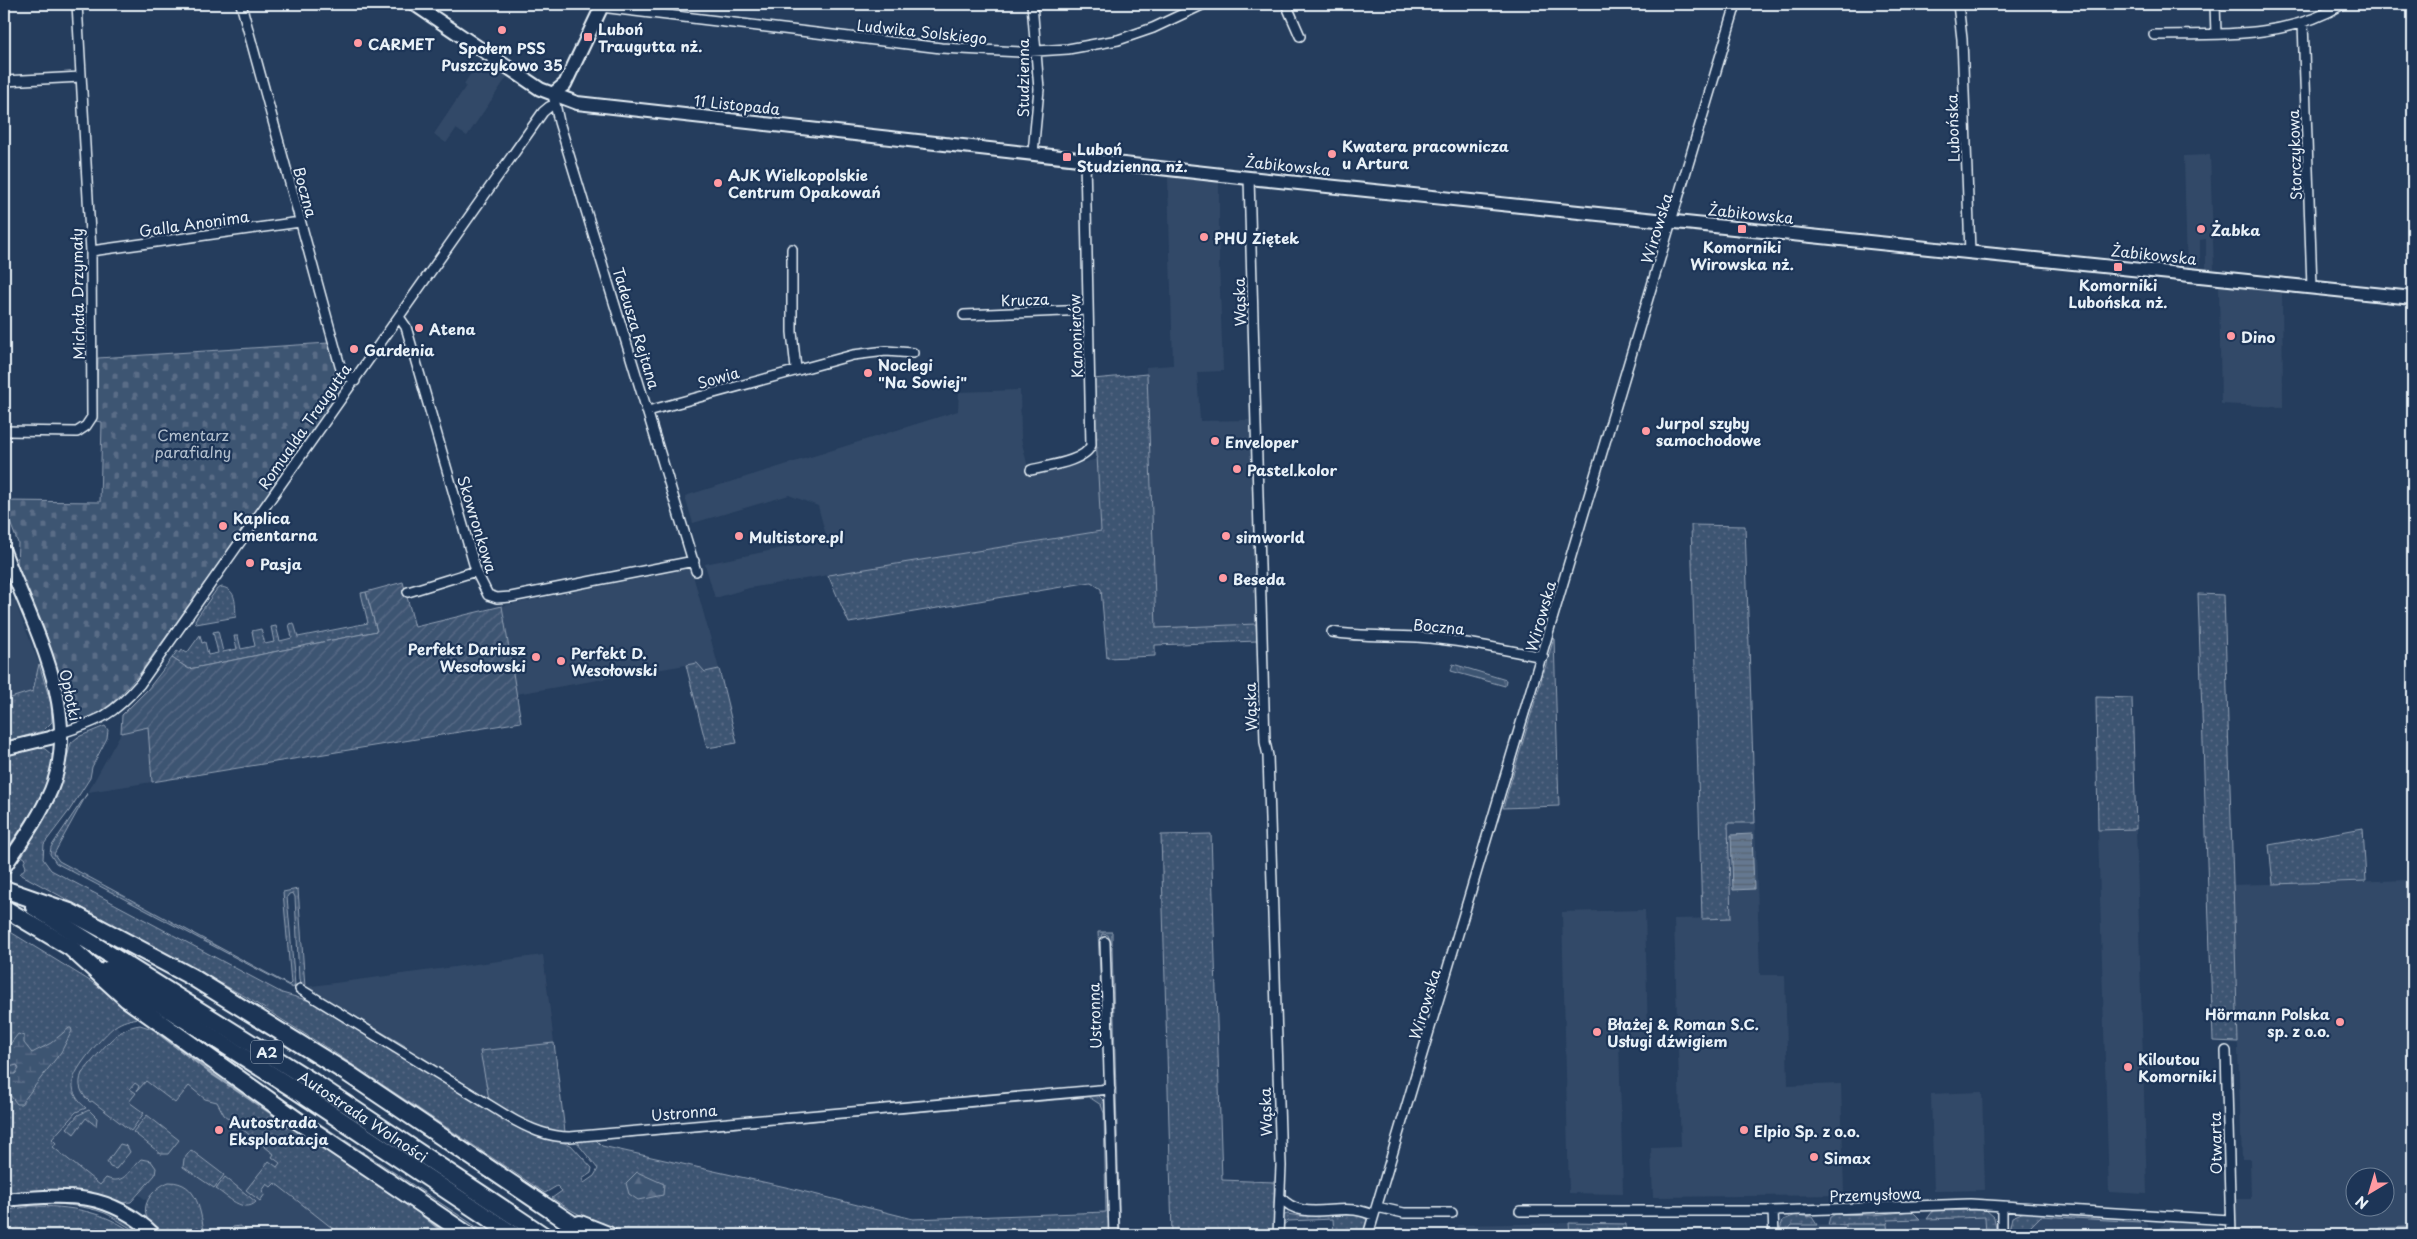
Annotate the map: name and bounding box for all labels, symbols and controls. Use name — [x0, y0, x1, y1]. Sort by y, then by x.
street label: Ludwika Solskiego — [856, 13, 988, 49]
place label: Luboń Traugutta nż. — [598, 17, 702, 57]
marker: Społem PSS Puszczykowo 35 — [496, 24, 508, 36]
marker: Luboń Traugutta nż. — [582, 31, 594, 43]
place label: CARMET — [368, 32, 435, 55]
place label: Społem PSS Puszczykowo 35 — [441, 36, 563, 76]
marker: CARMET — [352, 37, 364, 49]
street label: Studzienna — [1011, 38, 1034, 117]
street label: 11 Listopada — [693, 88, 782, 120]
street label: Lubońska — [1939, 93, 1965, 163]
street label: Storczykowa — [2281, 109, 2307, 201]
place label: Kwatera pracownicza u Artura — [1342, 134, 1509, 174]
place label: Luboń Studzienna nż. — [1077, 137, 1188, 177]
marker: Kwatera pracownicza u Artura — [1326, 148, 1338, 160]
street label: Żabikowska — [1244, 149, 1333, 181]
marker: Luboń Studzienna nż. — [1061, 151, 1073, 163]
place label: AJK Wielkopolskie Centrum Opakowań — [728, 163, 881, 203]
street label: Boczna — [288, 164, 324, 220]
marker: AJK Wielkopolskie Centrum Opakowań — [712, 177, 724, 189]
street label: Wirowska — [1634, 189, 1678, 266]
street label: Żabikowska — [1707, 197, 1796, 229]
street label: Galla Anonima — [138, 204, 251, 242]
place label: Żabka — [2211, 218, 2260, 241]
marker: Komorniki Wirowska nż. — [1736, 223, 1748, 235]
marker: Żabka — [2195, 223, 2207, 235]
place label: PHU Ziętek — [1214, 226, 1299, 249]
street label: Michała Drzymały — [64, 228, 90, 360]
marker: PHU Ziętek — [1198, 231, 1210, 243]
place label: Komorniki Wirowska nż. — [1690, 235, 1794, 275]
street label: Żabikowska — [2110, 238, 2199, 270]
marker: Komorniki Lubońska nż. — [2112, 261, 2124, 273]
street label: Tadeusza Rejtana — [608, 264, 667, 392]
place label: Komorniki Lubońska nż. — [2069, 273, 2167, 313]
street label: Wąska — [1227, 277, 1251, 327]
street label: Krucza — [1000, 287, 1050, 311]
street label: Kanonierów — [1062, 293, 1088, 378]
place label: Atena — [429, 317, 476, 340]
marker: Atena — [413, 322, 425, 334]
place label: Dino — [2241, 325, 2276, 348]
marker: Dino — [2225, 330, 2237, 342]
place label: Gardenia — [364, 338, 435, 361]
marker: Gardenia — [348, 343, 360, 355]
place label: Noclegi "Na Sowiej" — [878, 353, 967, 393]
street label: Romualda Traugutta — [252, 358, 357, 494]
street label: Sowia — [694, 360, 742, 394]
marker: Noclegi "Na Sowiej" — [862, 367, 874, 379]
place label: Jurpol szyby samochodowe — [1656, 411, 1761, 451]
park label: Cmentarz parafialny — [155, 423, 231, 463]
marker: Jurpol szyby samochodowe — [1640, 425, 1652, 437]
place label: Enveloper — [1225, 430, 1299, 453]
marker: Enveloper — [1209, 435, 1221, 447]
place label: Pastel.kolor — [1247, 458, 1337, 481]
marker: Pastel.kolor — [1231, 463, 1243, 475]
street label: Skowronkowa — [452, 472, 504, 576]
place label: Kaplica cmentarna — [233, 506, 319, 546]
marker: Kaplica cmentarna — [217, 520, 229, 532]
place label: Multistore.pl — [749, 525, 844, 548]
place label: simworld — [1236, 525, 1305, 548]
marker: Multistore.pl — [733, 530, 745, 542]
marker: simworld — [1220, 530, 1232, 542]
place label: Pasja — [260, 552, 302, 575]
marker: Pasja — [244, 557, 256, 569]
place label: Beseda — [1233, 567, 1287, 590]
marker: Beseda — [1217, 572, 1229, 584]
street label: Wirowska — [1519, 577, 1561, 654]
street label: Boczna — [1412, 612, 1466, 640]
place label: Perfekt Dariusz Wesołowski — [408, 637, 526, 677]
place label: Perfekt D. Wesołowski — [571, 641, 658, 681]
marker: Perfekt Dariusz Wesołowski — [530, 651, 542, 663]
marker: Perfekt D. Wesołowski — [555, 655, 567, 667]
street label: Opłotki — [54, 667, 88, 723]
street label: Wąska — [1238, 682, 1262, 732]
street label: Wirowska — [1402, 965, 1446, 1042]
street label: Ustronna — [1081, 982, 1107, 1049]
place label: Hörmann Polska sp. z o.o. — [2205, 1002, 2330, 1042]
place label: Błażej & Roman S.C. Usługi dźwigiem — [1607, 1012, 1759, 1052]
marker: Hörmann Polska sp. z o.o. — [2334, 1016, 2346, 1028]
marker: Błażej & Roman S.C. Usługi dźwigiem — [1591, 1026, 1603, 1038]
road number: A2 — [251, 1040, 283, 1064]
place label: Kiloutou Komorniki — [2138, 1047, 2216, 1087]
marker: Kiloutou Komorniki — [2122, 1061, 2134, 1073]
street label: Autostrada Wolności — [294, 1064, 433, 1167]
street label: Wąska — [1253, 1087, 1277, 1137]
street label: Ustronna — [650, 1098, 719, 1126]
place label: Autostrada Eksploatacja — [229, 1110, 329, 1150]
street label: Otwarta — [2203, 1111, 2227, 1174]
place label: Elpio Sp. z o.o. — [1754, 1119, 1860, 1142]
marker: Autostrada Eksploatacja — [213, 1124, 225, 1136]
marker: Elpio Sp. z o.o. — [1738, 1124, 1750, 1136]
place label: Simax — [1824, 1146, 1871, 1169]
marker: Simax — [1808, 1151, 1820, 1163]
north arrow — [2344, 1166, 2394, 1216]
street label: Przemysłowa — [1829, 1181, 1922, 1207]
text: N — [2351, 1191, 2373, 1214]

